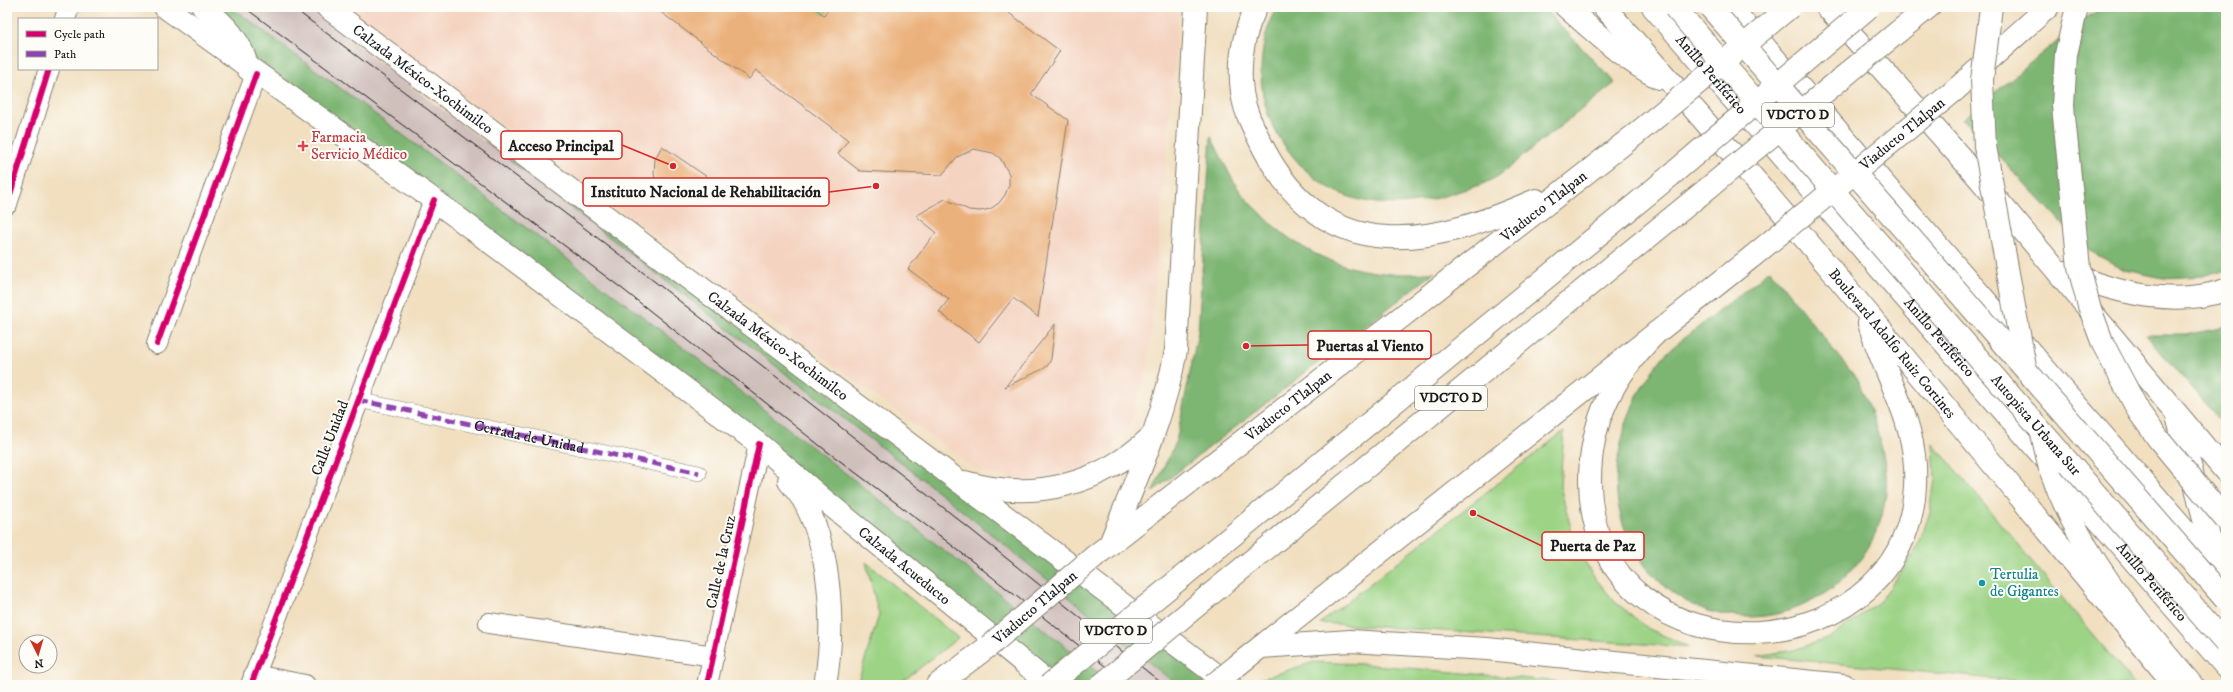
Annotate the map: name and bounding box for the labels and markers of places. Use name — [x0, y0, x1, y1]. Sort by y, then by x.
place label: Farmacia Servicio Médico — [311, 128, 407, 164]
callout: Acceso Principal — [501, 131, 622, 159]
marker: Farmacia Servicio Médico — [298, 141, 308, 151]
callout: Instituto Nacional de Rehabilitación — [583, 178, 829, 206]
callout: Puertas al Viento — [1308, 331, 1431, 359]
callout: Puerta de Paz — [1542, 532, 1644, 560]
place label: Tertulia de Gigantes — [1990, 565, 2059, 601]
marker: Tertulia de Gigantes — [1977, 578, 1987, 588]

